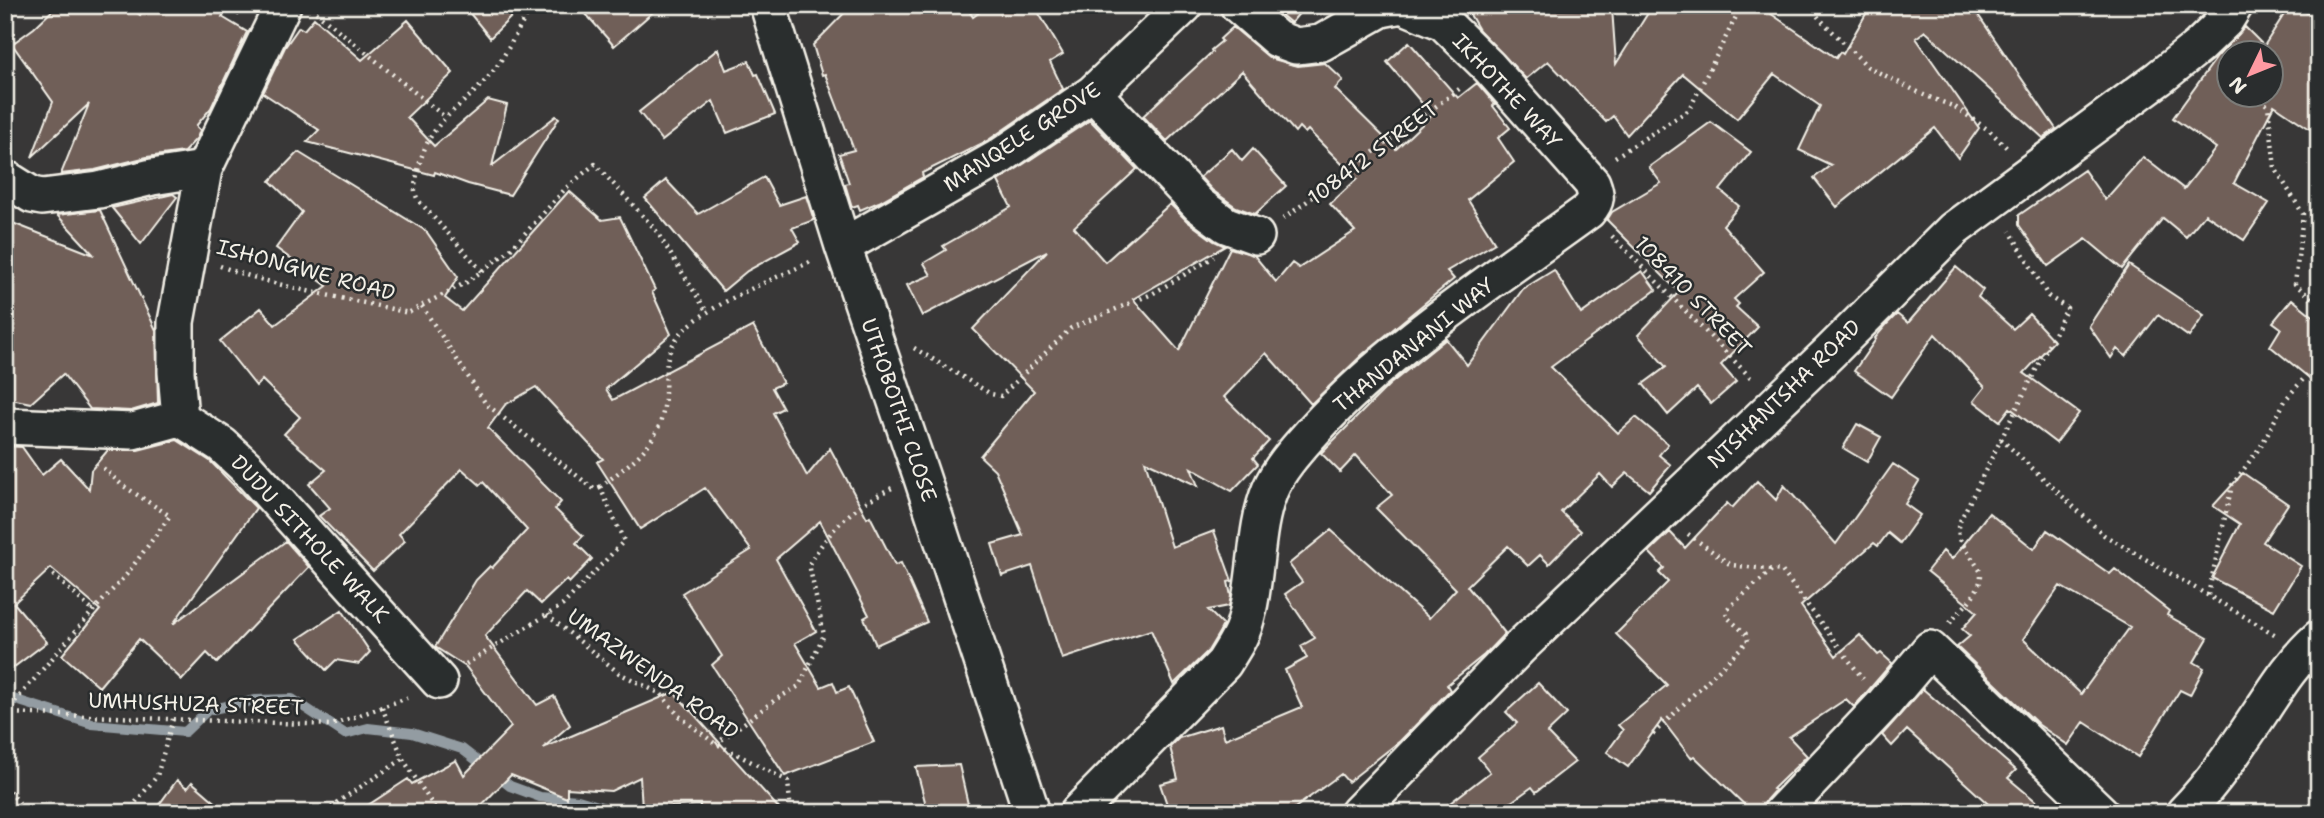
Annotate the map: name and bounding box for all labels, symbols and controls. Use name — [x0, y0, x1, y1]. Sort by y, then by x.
street label: IKHOTHE WAY — [1446, 27, 1568, 155]
north arrow — [2216, 38, 2286, 108]
text: N — [2224, 71, 2252, 99]
street label: MANQELE GROVE — [938, 76, 1106, 198]
street label: 108412 STREET — [1302, 95, 1444, 211]
street label: 108410 STREET — [1628, 230, 1758, 362]
street label: ISHONGWE ROAD — [214, 233, 398, 307]
street label: THANDANANI WAY — [1328, 271, 1501, 419]
street label: NTSHANTSHA ROAD — [1701, 313, 1867, 475]
street label: UTHOBOTHI CLOSE — [855, 315, 943, 505]
street label: DUDU SITHOLE WALK — [225, 449, 396, 629]
street label: UMAZWENDA ROAD — [562, 602, 744, 746]
street label: UMHUSHUZA STREET — [88, 686, 304, 722]

